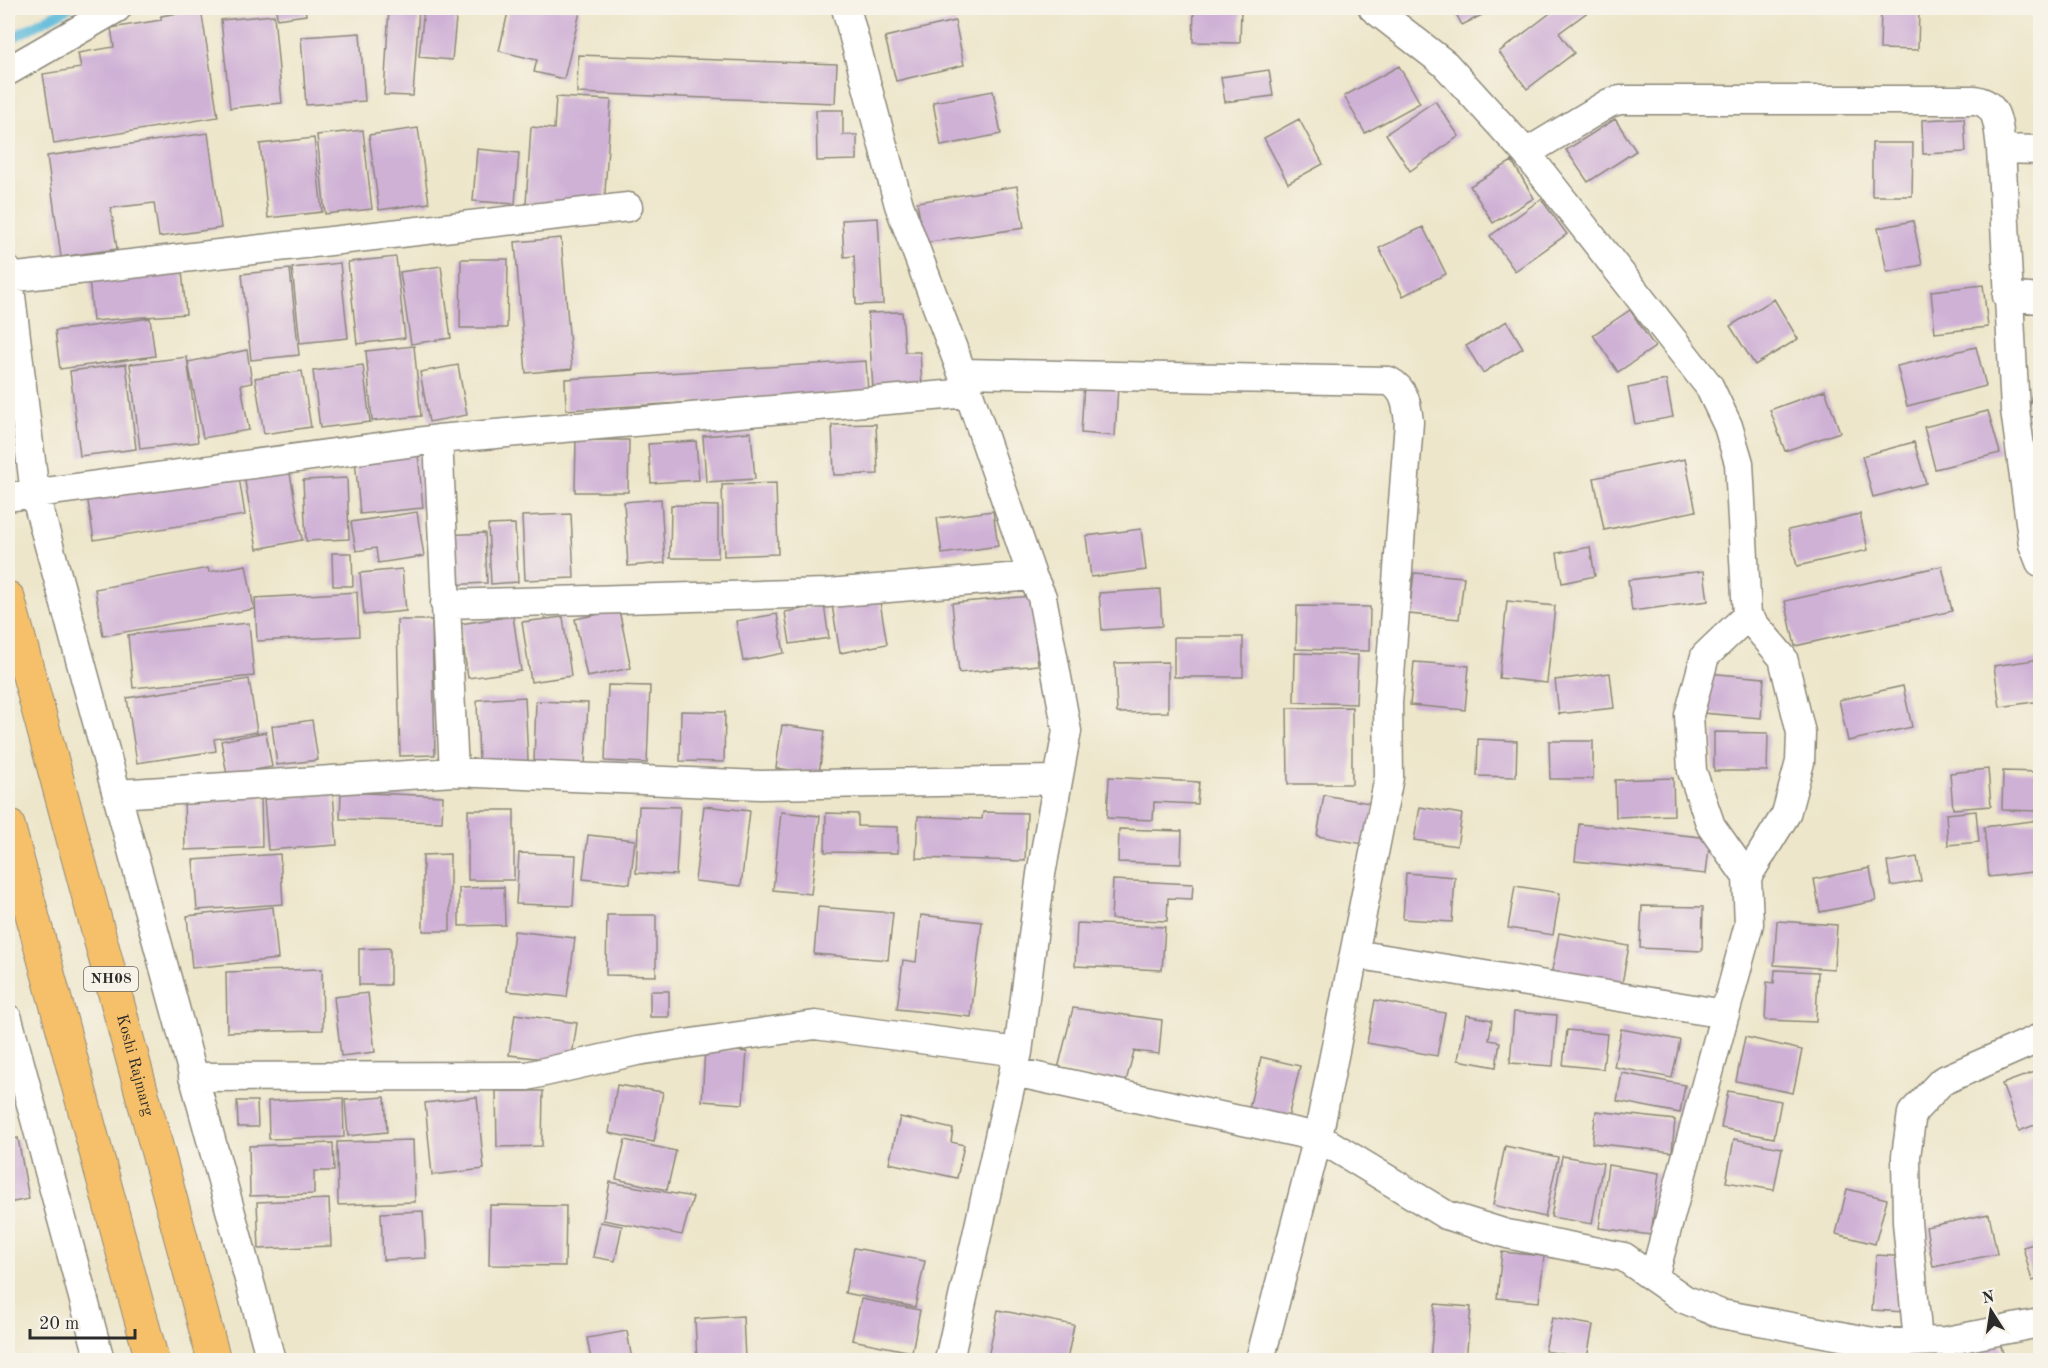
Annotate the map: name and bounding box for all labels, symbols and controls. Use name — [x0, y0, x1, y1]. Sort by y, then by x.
road number: NH08 — [84, 967, 138, 991]
street label: Koshi Rajmarg — [113, 1013, 156, 1118]
north arrow — [1961, 1281, 2021, 1341]
text: N — [1981, 1289, 1997, 1307]
scale bar — [30, 1302, 135, 1340]
text: 20 m — [39, 1315, 79, 1333]

